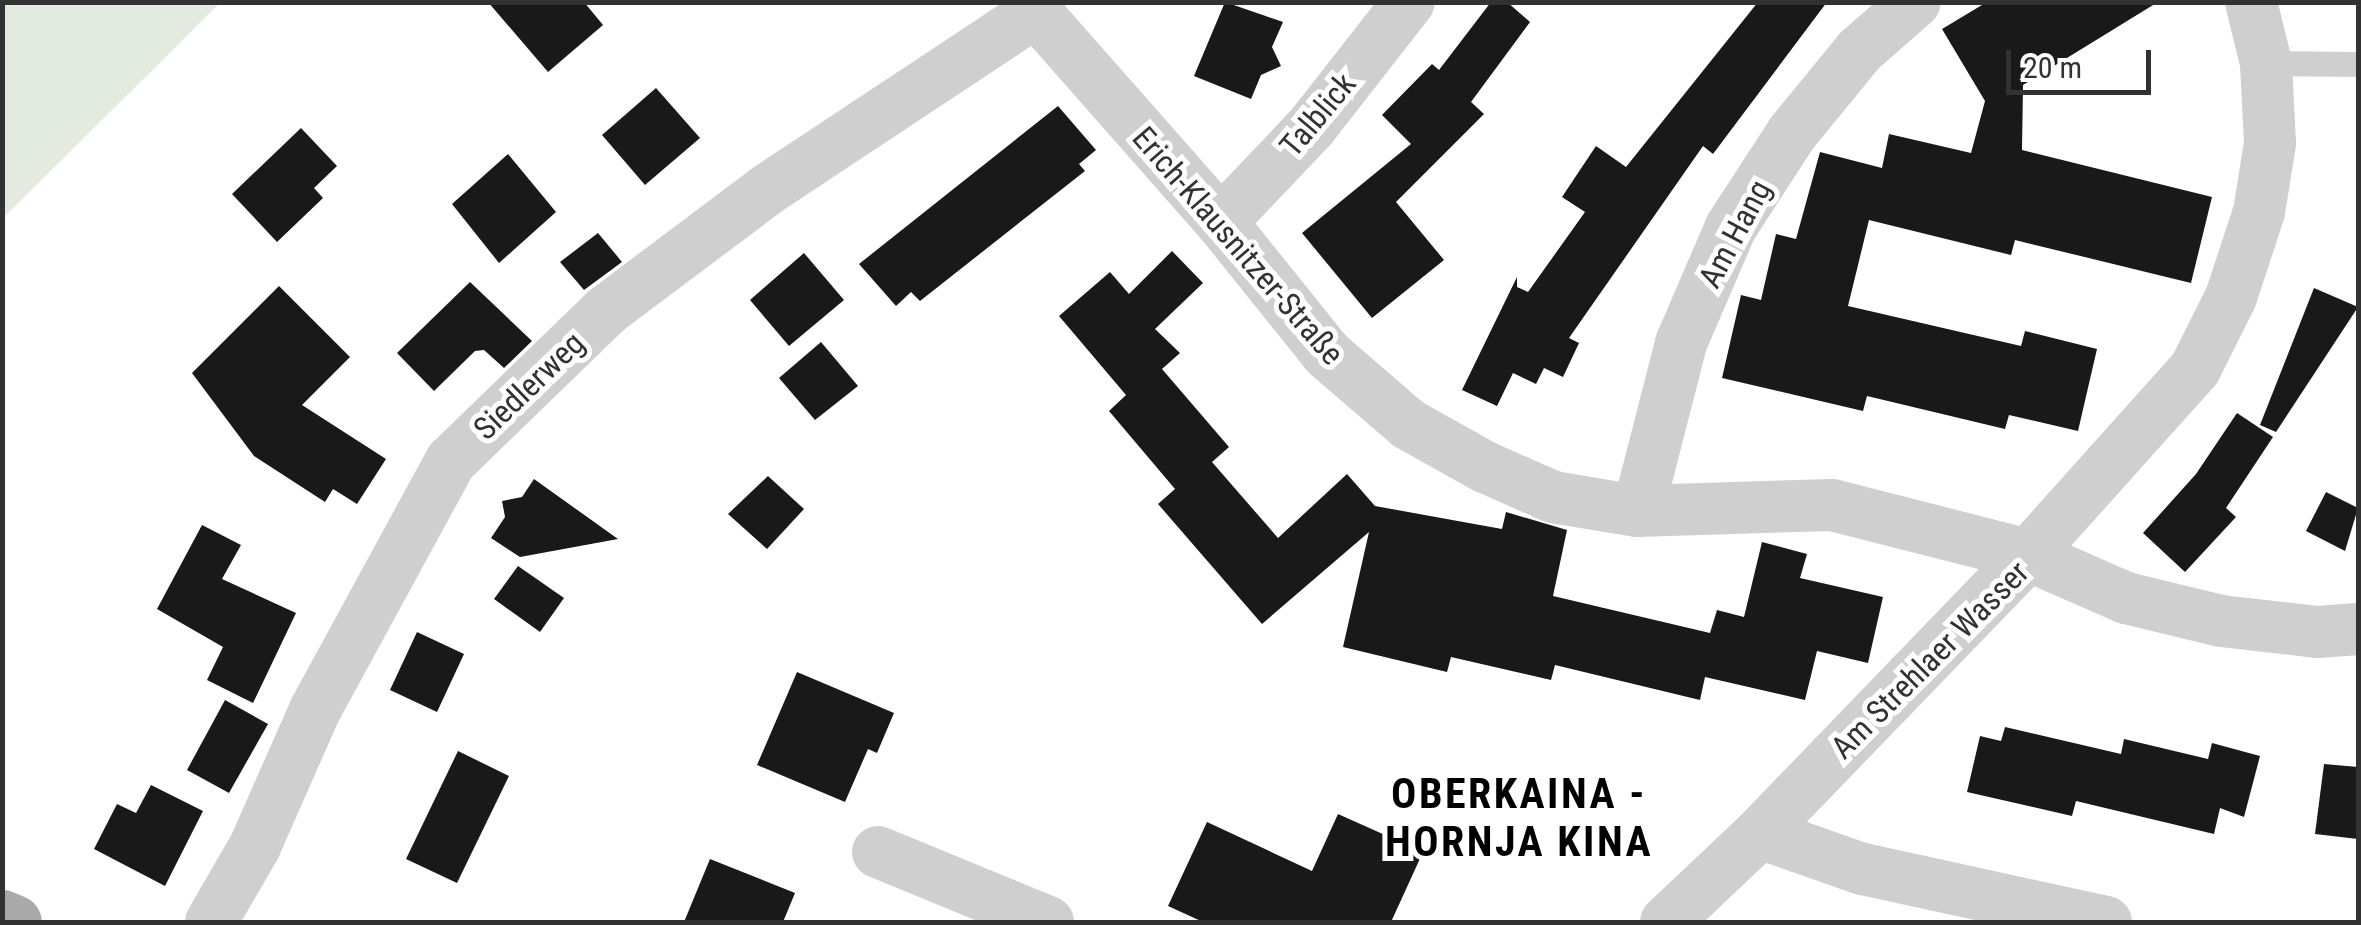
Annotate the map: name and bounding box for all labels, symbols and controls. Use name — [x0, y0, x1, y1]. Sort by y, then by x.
scale bar — [2011, 30, 2156, 92]
text: 20 m — [2023, 50, 2082, 85]
street label: Talblick — [1272, 65, 1364, 165]
street label: Erich-Klausnitzer-Straße — [1124, 119, 1352, 373]
street label: Am Hang — [1691, 174, 1779, 294]
street label: Siedlerweg — [466, 324, 592, 448]
street label: Am Strehlaer Wasser — [1823, 553, 2037, 767]
district label: OBERKAINA - HORNJA KINA — [1385, 769, 1653, 868]

